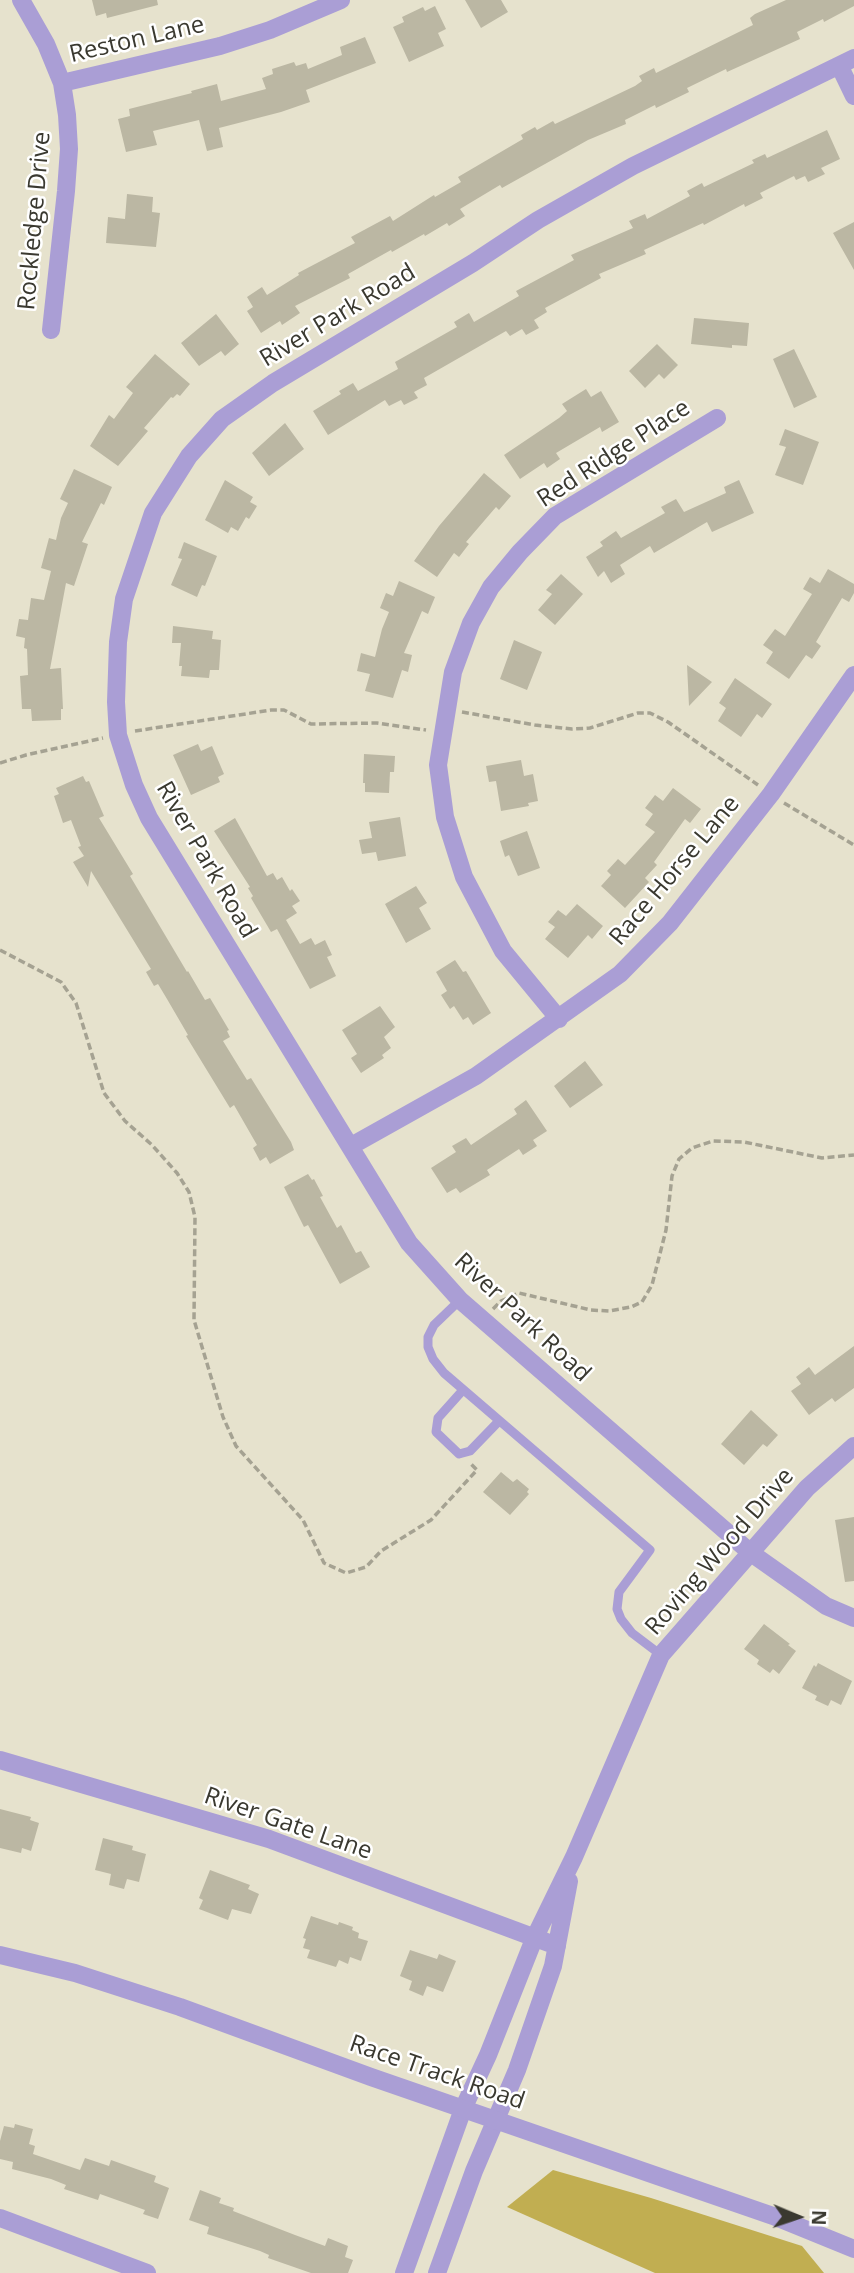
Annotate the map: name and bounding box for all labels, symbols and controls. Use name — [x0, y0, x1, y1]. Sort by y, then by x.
street label: Reston Lane — [67, 10, 207, 70]
street label: Rockledge Drive — [13, 131, 57, 311]
street label: River Park Road — [255, 258, 421, 374]
street label: Red Ridge Place — [532, 394, 696, 514]
street label: River Park Road — [150, 777, 262, 943]
street label: Race Horse Lane — [604, 790, 746, 952]
street label: River Park Road — [448, 1247, 596, 1389]
street label: Roving Wood Drive — [640, 1463, 800, 1641]
street label: River Gate Lane — [200, 1782, 376, 1866]
street label: Race Track Road — [346, 2030, 528, 2116]
north arrow — [763, 2182, 833, 2252]
text: N — [806, 2210, 832, 2226]

